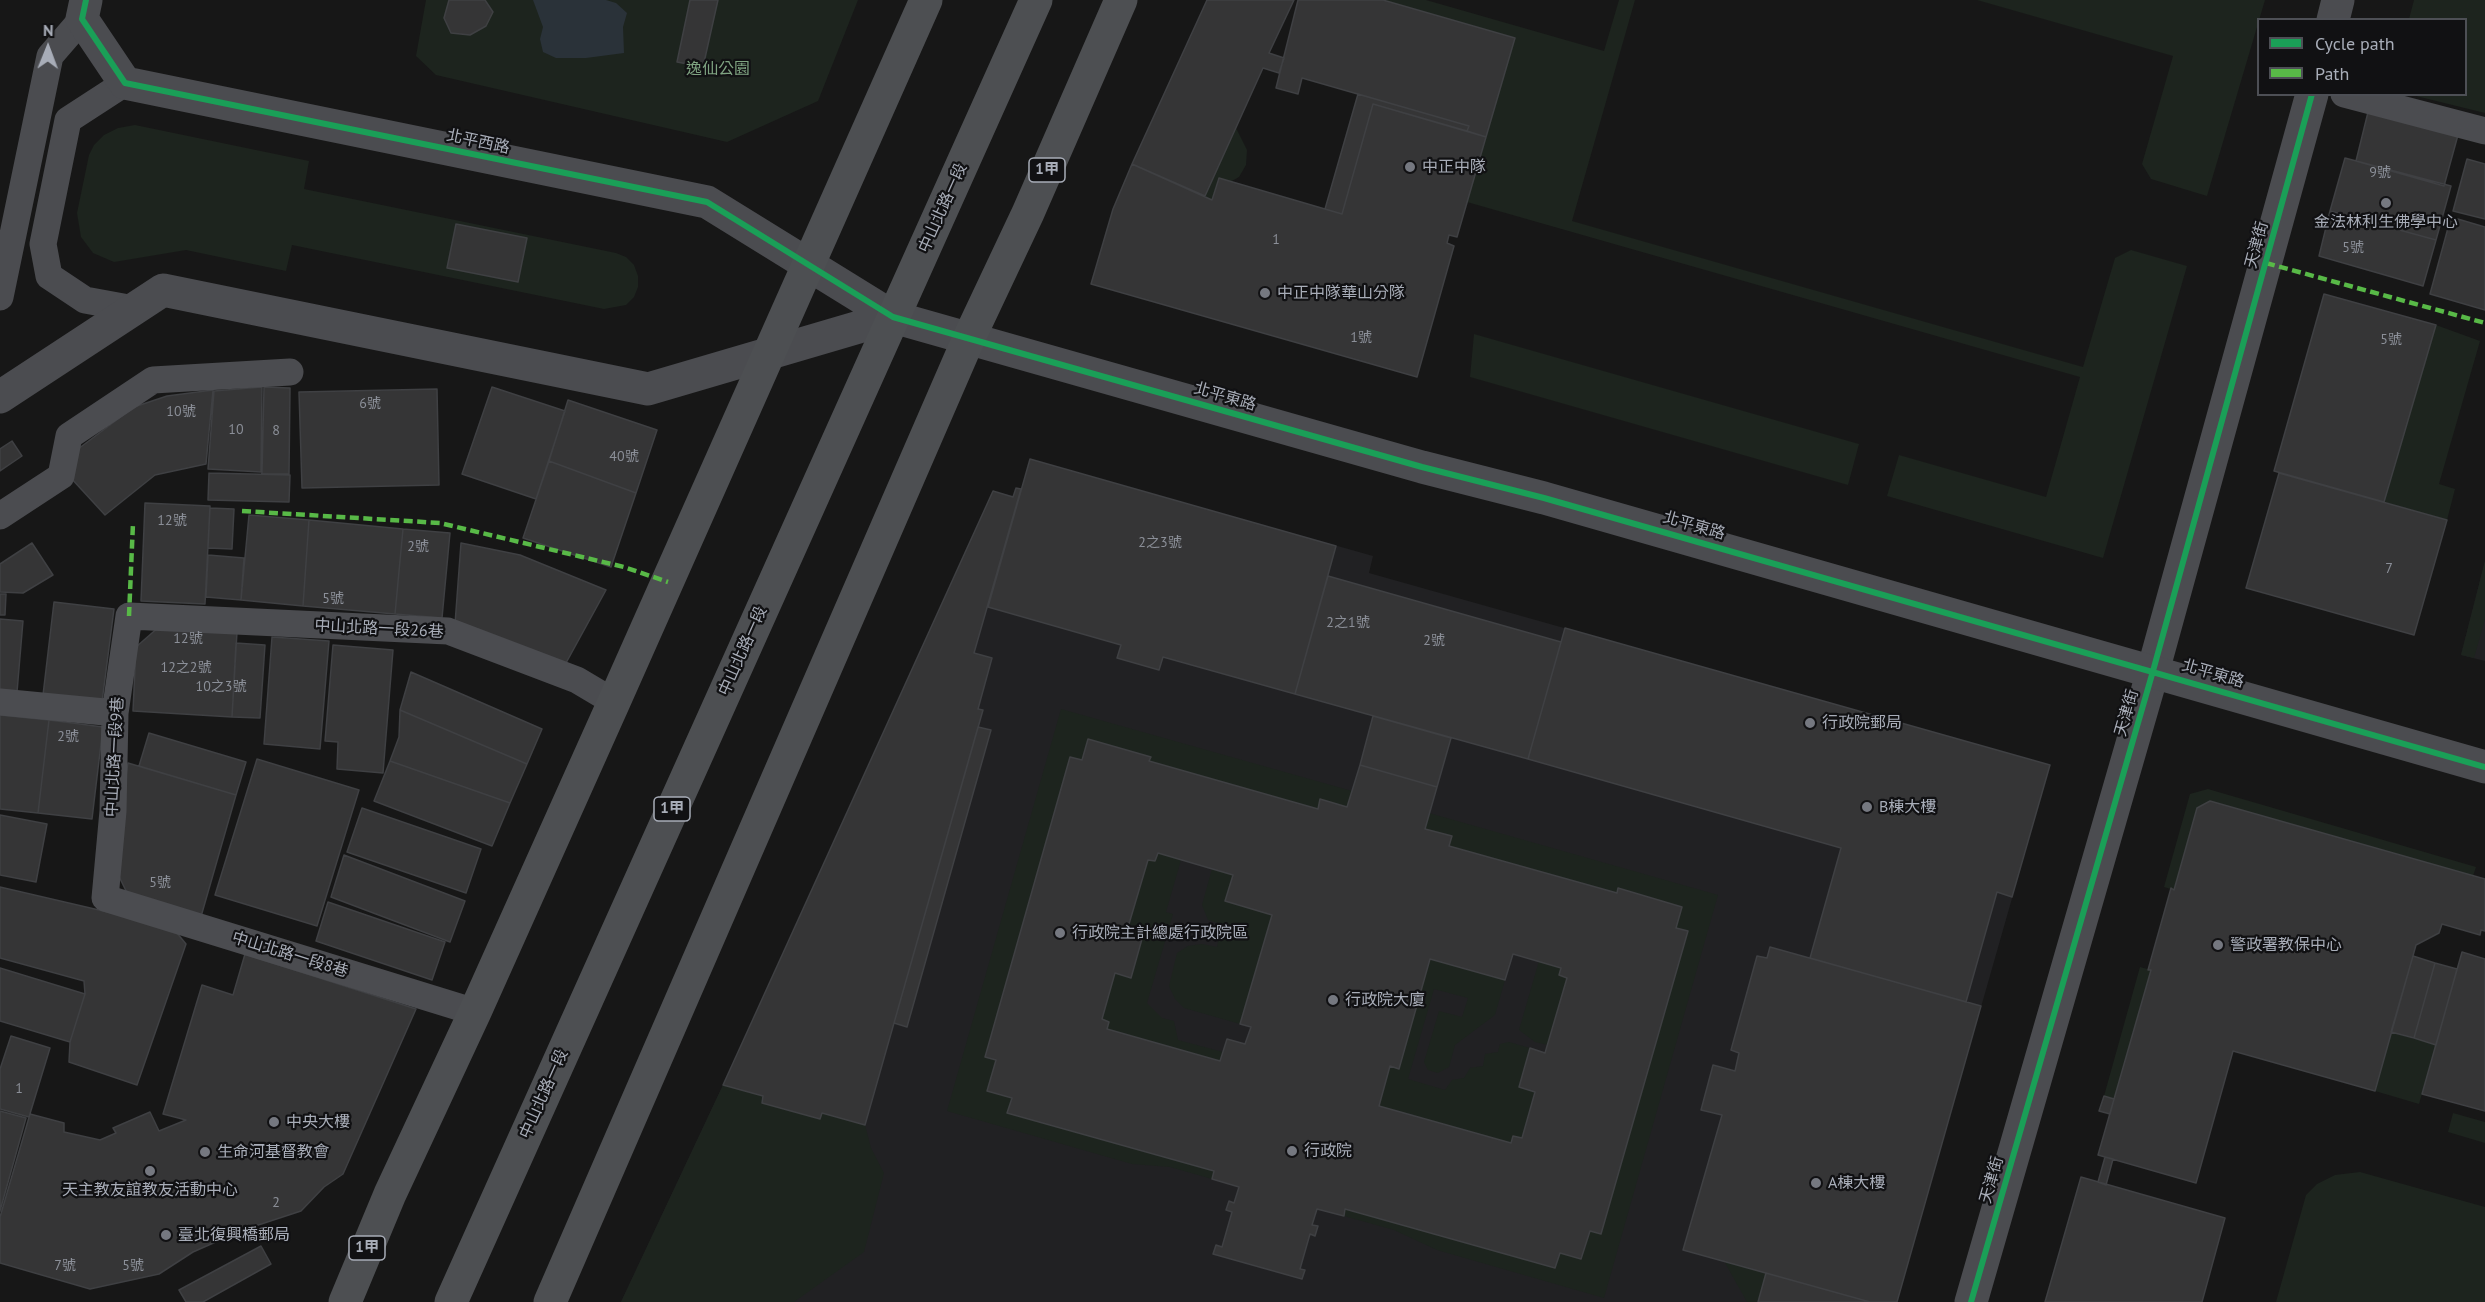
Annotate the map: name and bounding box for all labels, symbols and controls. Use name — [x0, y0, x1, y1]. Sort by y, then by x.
north arrow — [18, 18, 78, 78]
legend — [2257, 18, 2467, 96]
text: N — [43, 20, 54, 40]
text: Cycle path — [2315, 32, 2395, 55]
park label: 逸仙公園 — [686, 59, 750, 79]
text: Path — [2315, 62, 2349, 85]
street label: 北平西路 — [445, 126, 511, 158]
place label: 中正中隊 — [1422, 157, 1486, 177]
road number: 1甲 — [1029, 158, 1065, 182]
street label: 中山北路一段 — [915, 160, 971, 256]
marker: 中正中隊 — [1403, 160, 1417, 174]
house number: 9號 — [2369, 165, 2391, 181]
marker: 金法林利生佛學中心 — [2379, 196, 2393, 210]
place label: 金法林利生佛學中心 — [2314, 212, 2458, 232]
street label: 天津街 — [2242, 219, 2272, 271]
house number: 1 — [1272, 232, 1280, 248]
house number: 5號 — [2342, 240, 2364, 256]
place label: 中正中隊華山分隊 — [1277, 283, 1405, 303]
marker: 中正中隊華山分隊 — [1258, 286, 1272, 300]
house number: 1號 — [1350, 330, 1372, 346]
house number: 5號 — [2380, 332, 2402, 348]
street label: 北平東路 — [1192, 379, 1258, 415]
house number: 6號 — [359, 396, 381, 412]
house number: 10號 — [166, 404, 196, 420]
house number: 10 — [228, 422, 244, 438]
house number: 8 — [272, 423, 280, 439]
house number: 40號 — [609, 449, 639, 465]
street label: 北平東路 — [1661, 508, 1727, 544]
house number: 12號 — [157, 513, 187, 529]
house number: 2之3號 — [1138, 535, 1182, 551]
house number: 2號 — [407, 539, 429, 555]
house number: 7 — [2385, 561, 2393, 577]
house number: 5號 — [322, 591, 344, 607]
street label: 中山北路一段 — [715, 603, 771, 699]
house number: 2之1號 — [1326, 615, 1370, 631]
street label: 中山北路一段26巷 — [314, 616, 444, 642]
house number: 12號 — [173, 631, 203, 647]
house number: 2號 — [1423, 633, 1445, 649]
street label: 北平東路 — [2180, 656, 2246, 692]
house number: 12之2號 — [161, 660, 211, 676]
house number: 10之3號 — [196, 679, 246, 695]
street label: 天津街 — [2111, 687, 2143, 739]
street label: 中山北路一段9巷 — [102, 696, 128, 818]
place label: 行政院郵局 — [1822, 713, 1902, 733]
marker: 行政院郵局 — [1803, 716, 1817, 730]
house number: 2號 — [57, 729, 79, 745]
road number: 1甲 — [654, 797, 690, 821]
place label: B棟大樓 — [1879, 797, 1936, 817]
marker: B棟大樓 — [1860, 800, 1874, 814]
house number: 5號 — [149, 875, 171, 891]
place label: 行政院主計總處行政院區 — [1072, 923, 1248, 943]
marker: 行政院主計總處行政院區 — [1053, 926, 1067, 940]
street label: 中山北路一段8巷 — [229, 928, 351, 982]
place label: 警政署教保中心 — [2230, 935, 2342, 955]
marker: 警政署教保中心 — [2211, 938, 2225, 952]
place label: 行政院大廈 — [1345, 990, 1425, 1010]
marker: 行政院大廈 — [1326, 993, 1340, 1007]
street label: 中山北路一段 — [516, 1046, 572, 1142]
house number: 1 — [15, 1081, 23, 1097]
place label: 中央大樓 — [286, 1112, 350, 1132]
marker: 中央大樓 — [267, 1115, 281, 1129]
place label: 行政院 — [1304, 1141, 1352, 1161]
place label: 生命河基督教會 — [217, 1142, 329, 1162]
marker: 行政院 — [1285, 1144, 1299, 1158]
marker: 生命河基督教會 — [198, 1145, 212, 1159]
street label: 天津街 — [1976, 1154, 2008, 1206]
marker: 天主教友誼教友活動中心 — [143, 1164, 157, 1178]
place label: A棟大樓 — [1828, 1173, 1885, 1193]
marker: A棟大樓 — [1809, 1176, 1823, 1190]
place label: 天主教友誼教友活動中心 — [62, 1180, 238, 1200]
house number: 2 — [272, 1195, 280, 1211]
place label: 臺北復興橋郵局 — [178, 1225, 290, 1245]
marker: 臺北復興橋郵局 — [159, 1228, 173, 1242]
road number: 1甲 — [349, 1236, 385, 1260]
house number: 7號 — [54, 1258, 76, 1274]
house number: 5號 — [122, 1258, 144, 1274]

